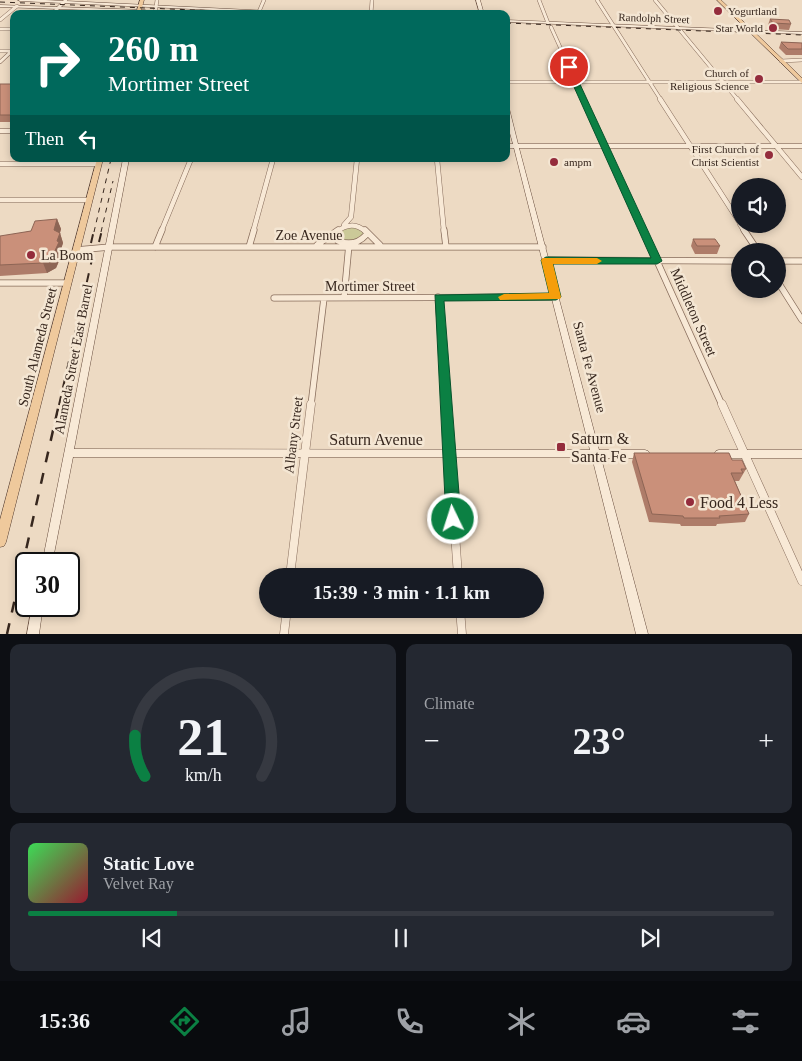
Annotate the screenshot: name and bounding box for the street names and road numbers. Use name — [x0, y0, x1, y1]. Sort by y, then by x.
street label: Randolph Street — [618, 11, 690, 25]
street label: Zoe Avenue — [276, 228, 343, 243]
street label: Middleton Street — [667, 266, 720, 359]
street label: Mortimer Street — [325, 279, 415, 294]
street label: Alameda Street East Barrel — [52, 283, 95, 436]
street label: South Alameda Street — [15, 286, 60, 408]
street label: Santa Fe Avenue — [570, 320, 609, 414]
street label: Albany Street — [281, 396, 306, 474]
street label: Saturn Avenue — [329, 431, 423, 448]

